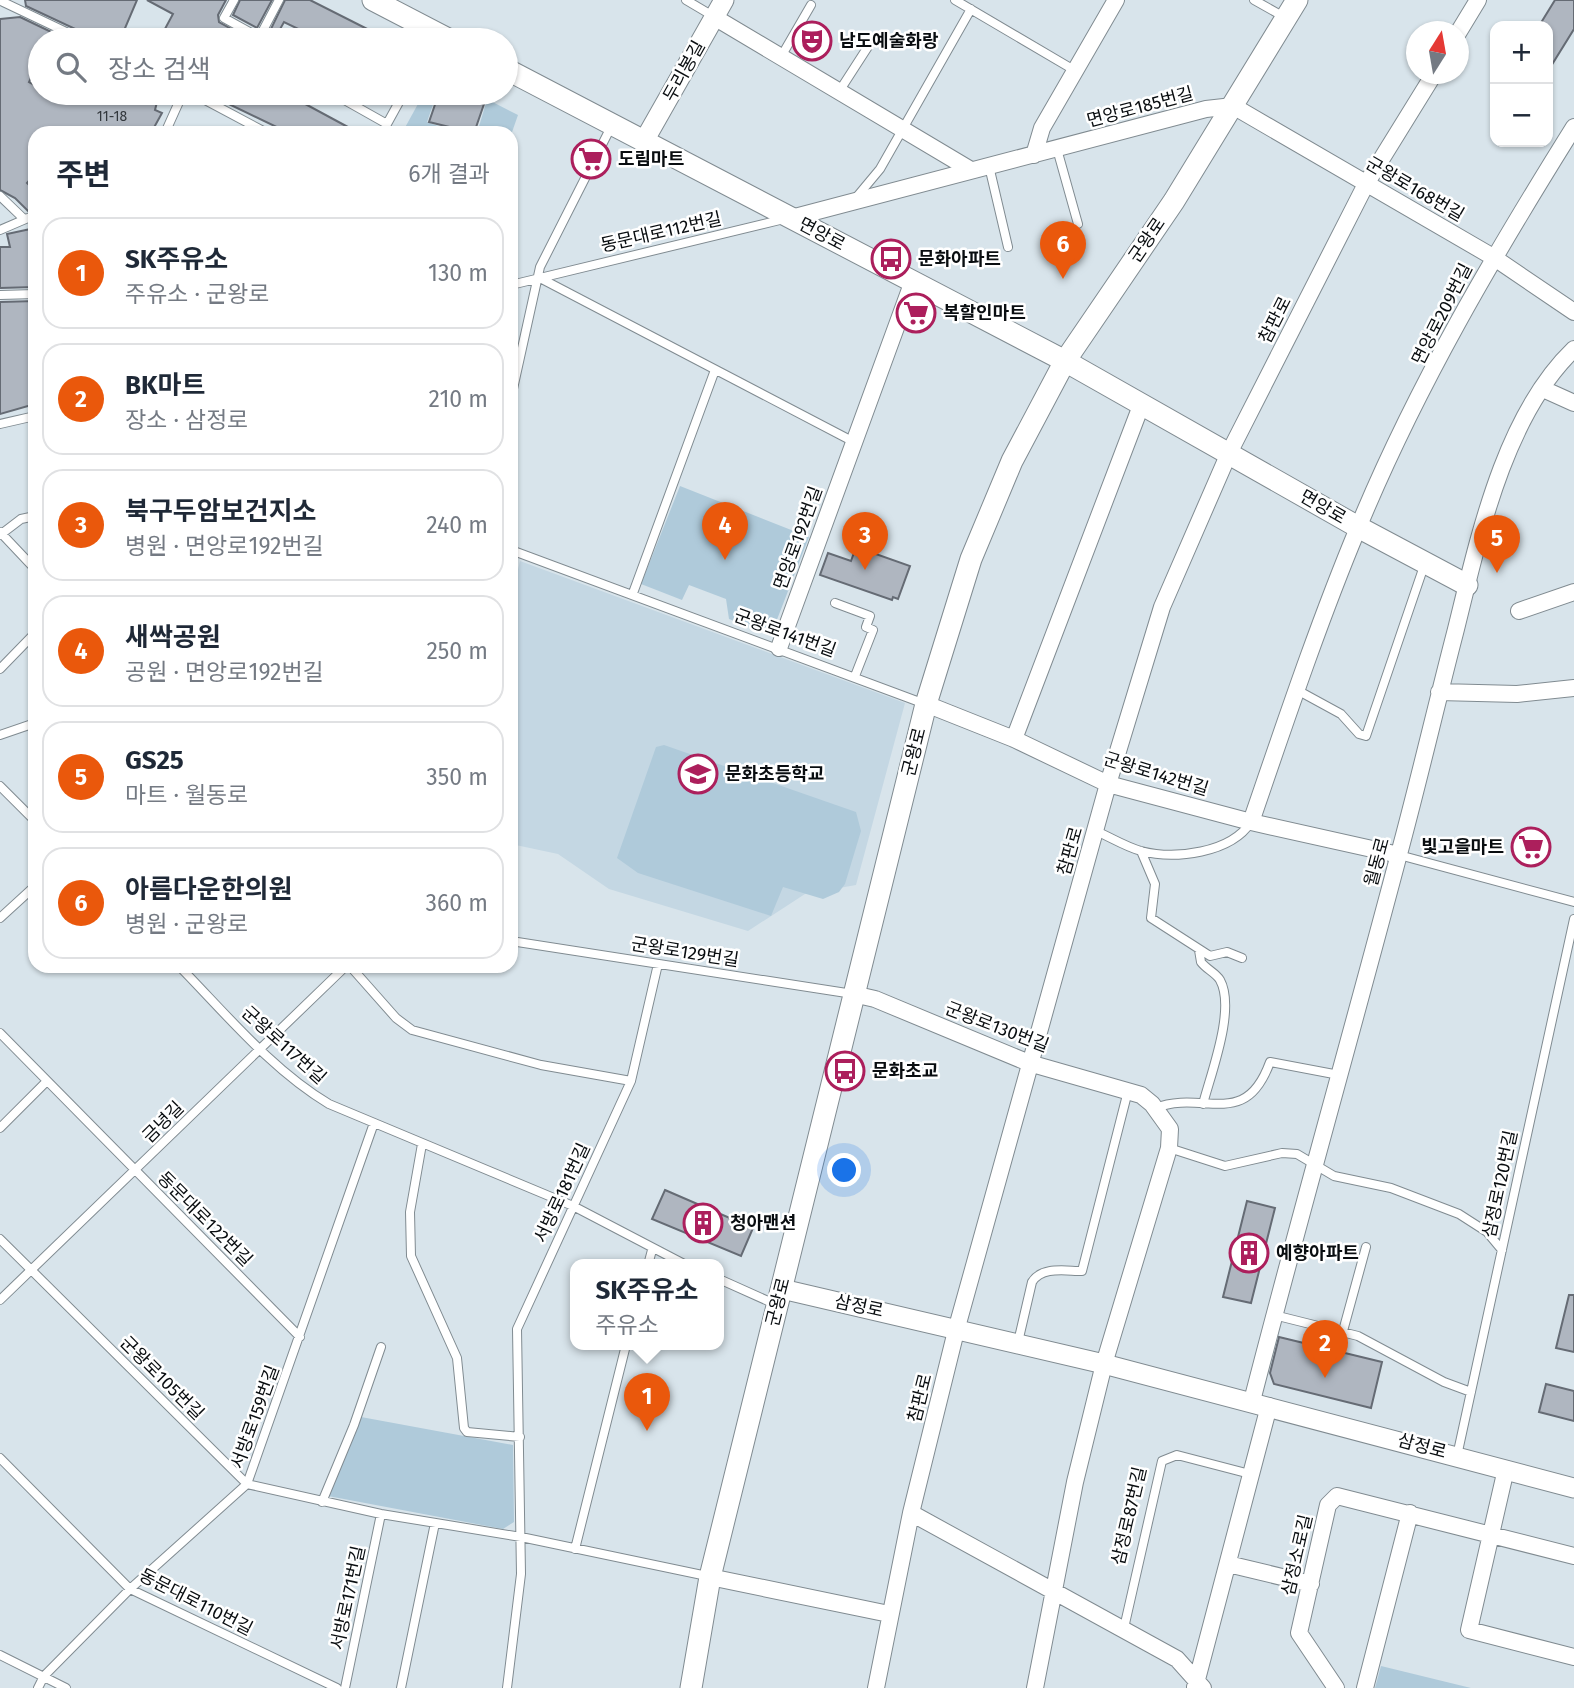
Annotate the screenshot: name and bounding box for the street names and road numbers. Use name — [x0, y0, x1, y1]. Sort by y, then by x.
street label: 두리봉길 — [658, 37, 710, 105]
street label: 면앙로185번길 — [1084, 82, 1196, 132]
street label: 군왕로168번길 — [1362, 152, 1468, 226]
street label: 동문대로112번길 — [598, 207, 724, 257]
street label: 면앙로 — [795, 213, 849, 255]
street label: 군왕로 — [1124, 213, 1170, 267]
street label: 면앙로209번길 — [1407, 260, 1477, 368]
street label: 참판로 — [1254, 293, 1296, 347]
street label: 면앙로192번길 — [769, 483, 827, 593]
street label: 면앙로 — [1296, 485, 1350, 529]
street label: 군왕로141번길 — [731, 604, 839, 662]
street label: 군왕로 — [897, 725, 931, 779]
street label: 군왕로142번길 — [1101, 748, 1211, 800]
street label: 참판로 — [1053, 824, 1087, 878]
street label: 월동로 — [1360, 835, 1394, 889]
street label: 군왕로129번길 — [630, 933, 740, 971]
street label: 군왕로130번길 — [942, 997, 1052, 1057]
street label: 군왕로117번길 — [237, 1001, 331, 1089]
street label: 금녕길 — [138, 1097, 188, 1147]
street label: 삼정로120번길 — [1478, 1128, 1522, 1240]
street label: 서방로181번길 — [529, 1140, 595, 1246]
street label: 동문대로122번길 — [153, 1167, 257, 1271]
street label: 군왕로 — [761, 1275, 795, 1329]
street label: 삼정로 — [832, 1290, 886, 1322]
street label: 군왕로105번길 — [115, 1331, 209, 1425]
street label: 서방로159번길 — [226, 1362, 284, 1472]
street label: 참판로 — [903, 1371, 937, 1425]
street label: 삼정로 — [1395, 1429, 1449, 1463]
street label: 삼정로87번길 — [1107, 1465, 1151, 1567]
street label: 삼정소로길 — [1277, 1512, 1317, 1598]
street label: 서방로171번길 — [326, 1544, 370, 1652]
street label: 동문대로110번길 — [135, 1564, 257, 1640]

